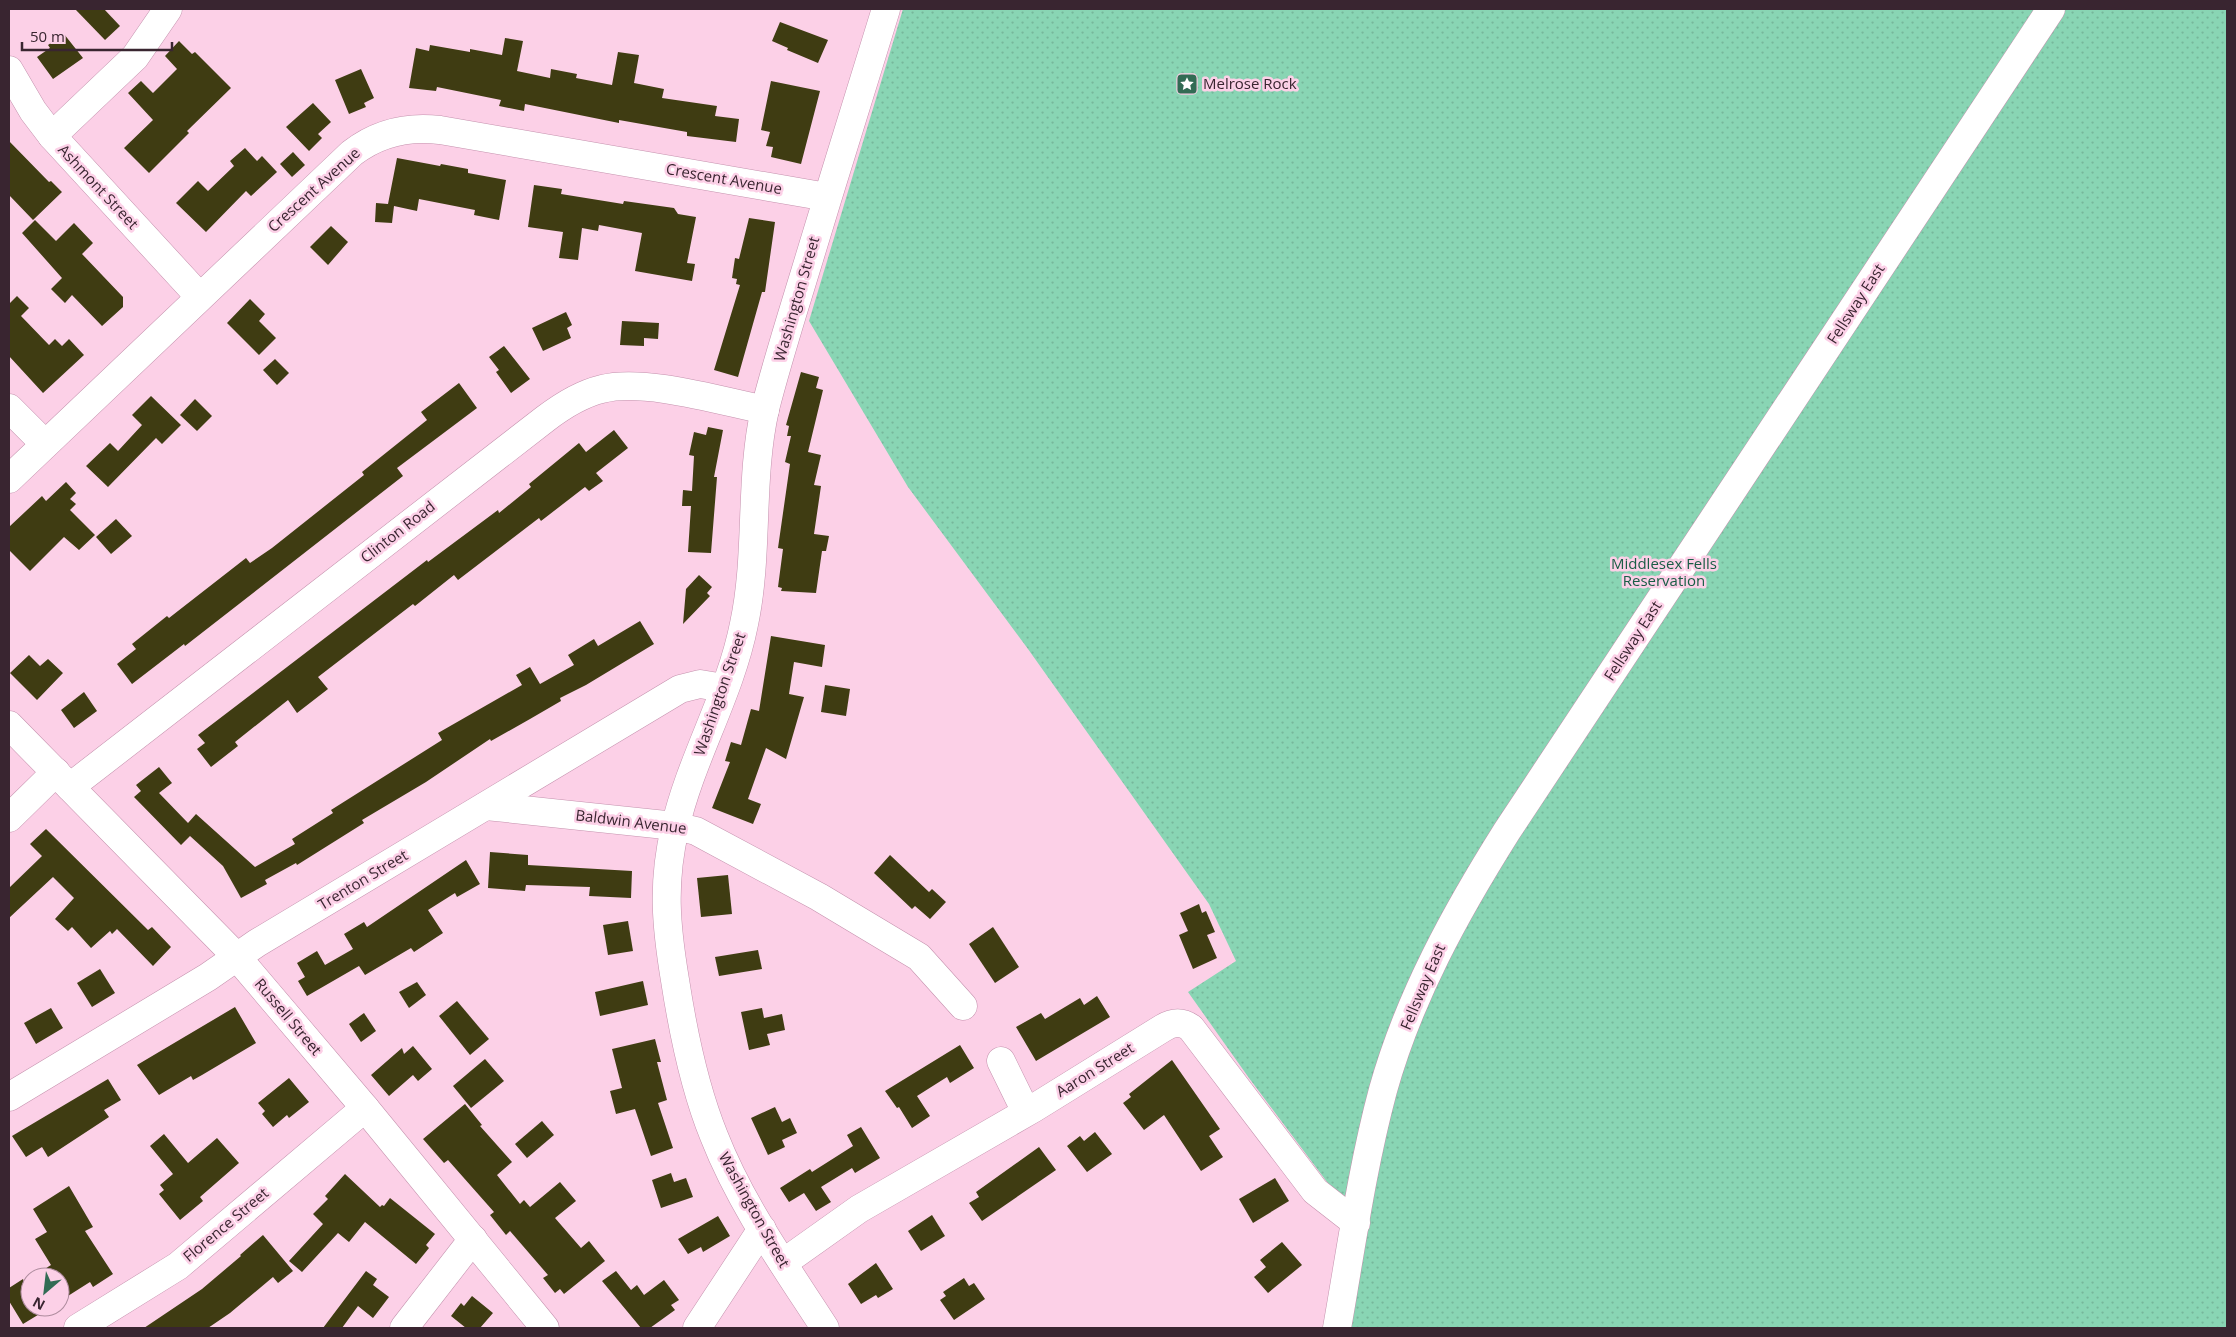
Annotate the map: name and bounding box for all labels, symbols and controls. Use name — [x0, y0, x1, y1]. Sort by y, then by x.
scale bar — [22, 20, 172, 52]
text: 50 m — [30, 26, 65, 46]
place icon: Melrose Rock — [1175, 72, 1199, 96]
place label: Melrose Rock — [1203, 73, 1297, 93]
street label: Ashmont Street — [54, 140, 143, 233]
street label: Crescent Avenue — [263, 143, 364, 236]
street label: Crescent Avenue — [665, 158, 784, 198]
street label: Washington Street — [769, 234, 823, 363]
street label: Fellsway East — [1822, 260, 1888, 347]
street label: Clinton Road — [356, 496, 439, 567]
park label: Middlesex Fells Reservation — [1611, 553, 1717, 590]
street label: Fellsway East — [1599, 597, 1665, 684]
street label: Washington Street — [689, 629, 750, 758]
street label: Baldwin Avenue — [574, 804, 688, 838]
street label: Trenton Street — [314, 844, 411, 914]
street label: Fellsway East — [1395, 941, 1449, 1033]
street label: Russell Street — [251, 974, 327, 1059]
street label: Aaron Street — [1052, 1037, 1137, 1101]
street label: Washington Street — [715, 1148, 795, 1271]
street label: Florence Street — [178, 1183, 272, 1266]
north arrow — [20, 1267, 70, 1317]
text: N — [29, 1293, 48, 1315]

